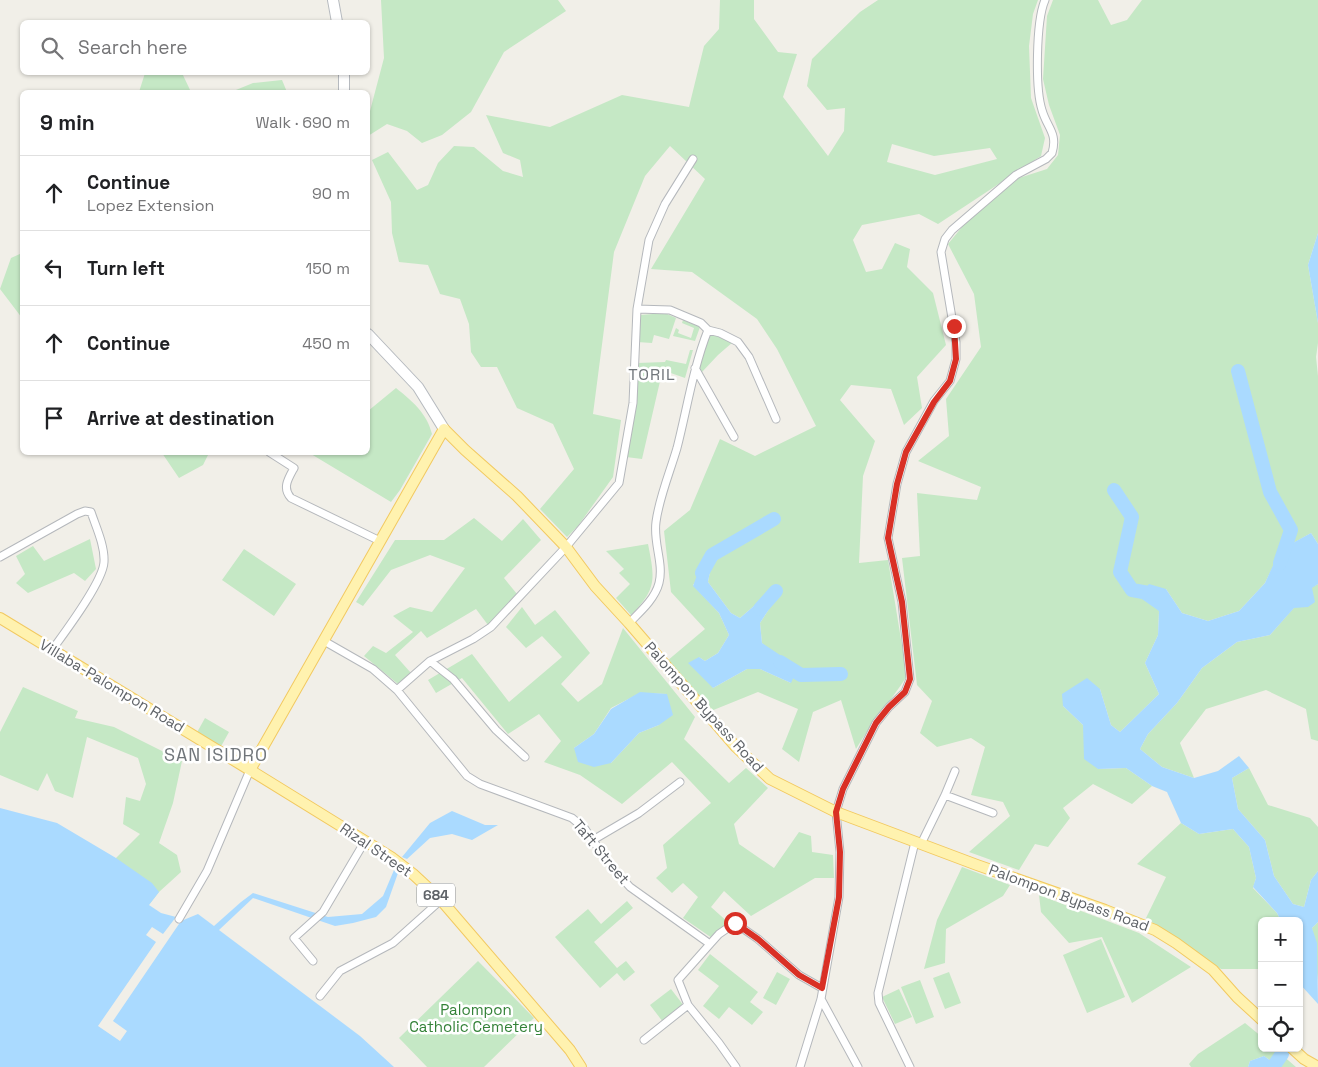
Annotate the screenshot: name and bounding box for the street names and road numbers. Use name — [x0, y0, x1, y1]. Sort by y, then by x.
street label: Villaba-Palompon Road — [36, 635, 188, 736]
street label: Palompon Bypass Road — [641, 637, 768, 776]
street label: Taft Street — [569, 815, 634, 888]
street label: Rizal Street — [337, 819, 416, 881]
street label: Palompon Bypass Road — [986, 860, 1152, 935]
road number: 684 — [417, 884, 455, 906]

